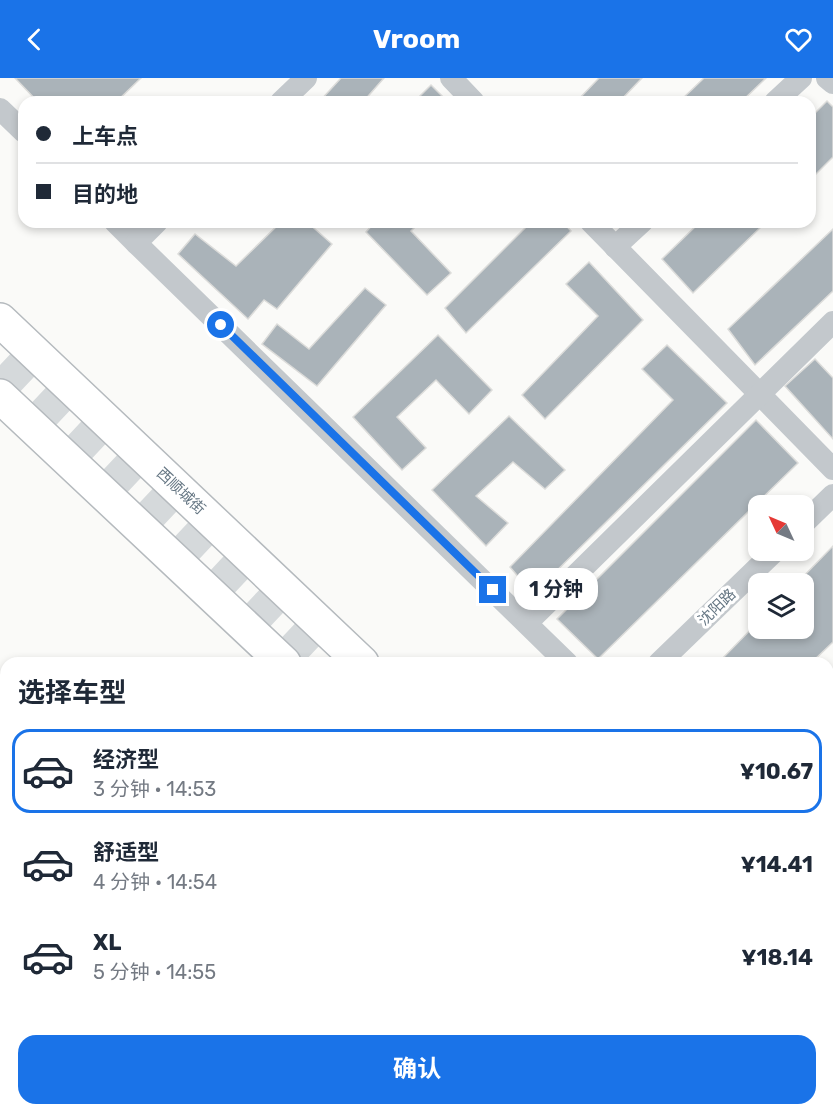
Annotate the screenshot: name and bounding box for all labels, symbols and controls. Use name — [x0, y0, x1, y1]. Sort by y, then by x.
icon: back — [18, 23, 51, 56]
text: Vroom — [373, 23, 460, 55]
icon: heart — [782, 23, 815, 56]
text: 上车点 — [72, 123, 138, 150]
text: 目的地 — [72, 181, 138, 208]
route start — [207, 311, 234, 338]
street label: 西顺城街 — [153, 464, 209, 518]
north arrow — [748, 495, 814, 561]
map controls — [748, 495, 814, 639]
callout: 1 分钟 — [514, 569, 598, 611]
button: layers — [748, 573, 814, 639]
route end — [479, 576, 506, 603]
text: 1 分钟 — [529, 577, 583, 601]
street label: 沈阳路 — [695, 585, 739, 629]
text: 选择车型 — [18, 677, 126, 709]
icon: car — [21, 744, 75, 798]
text: 经济型 — [93, 746, 159, 773]
text: ¥10.67 — [740, 758, 813, 785]
text: 3 分钟 · 14:53 — [93, 777, 216, 801]
icon: car — [21, 837, 75, 891]
text: 舒适型 — [93, 839, 159, 866]
text: ¥14.41 — [741, 851, 813, 878]
text: 4 分钟 · 14:54 — [93, 870, 217, 894]
text: XL — [93, 929, 121, 956]
icon: car — [21, 930, 75, 984]
text: ¥18.14 — [741, 944, 813, 971]
text: 5 分钟 · 14:55 — [93, 960, 216, 984]
button: 确认 — [18, 1035, 816, 1104]

